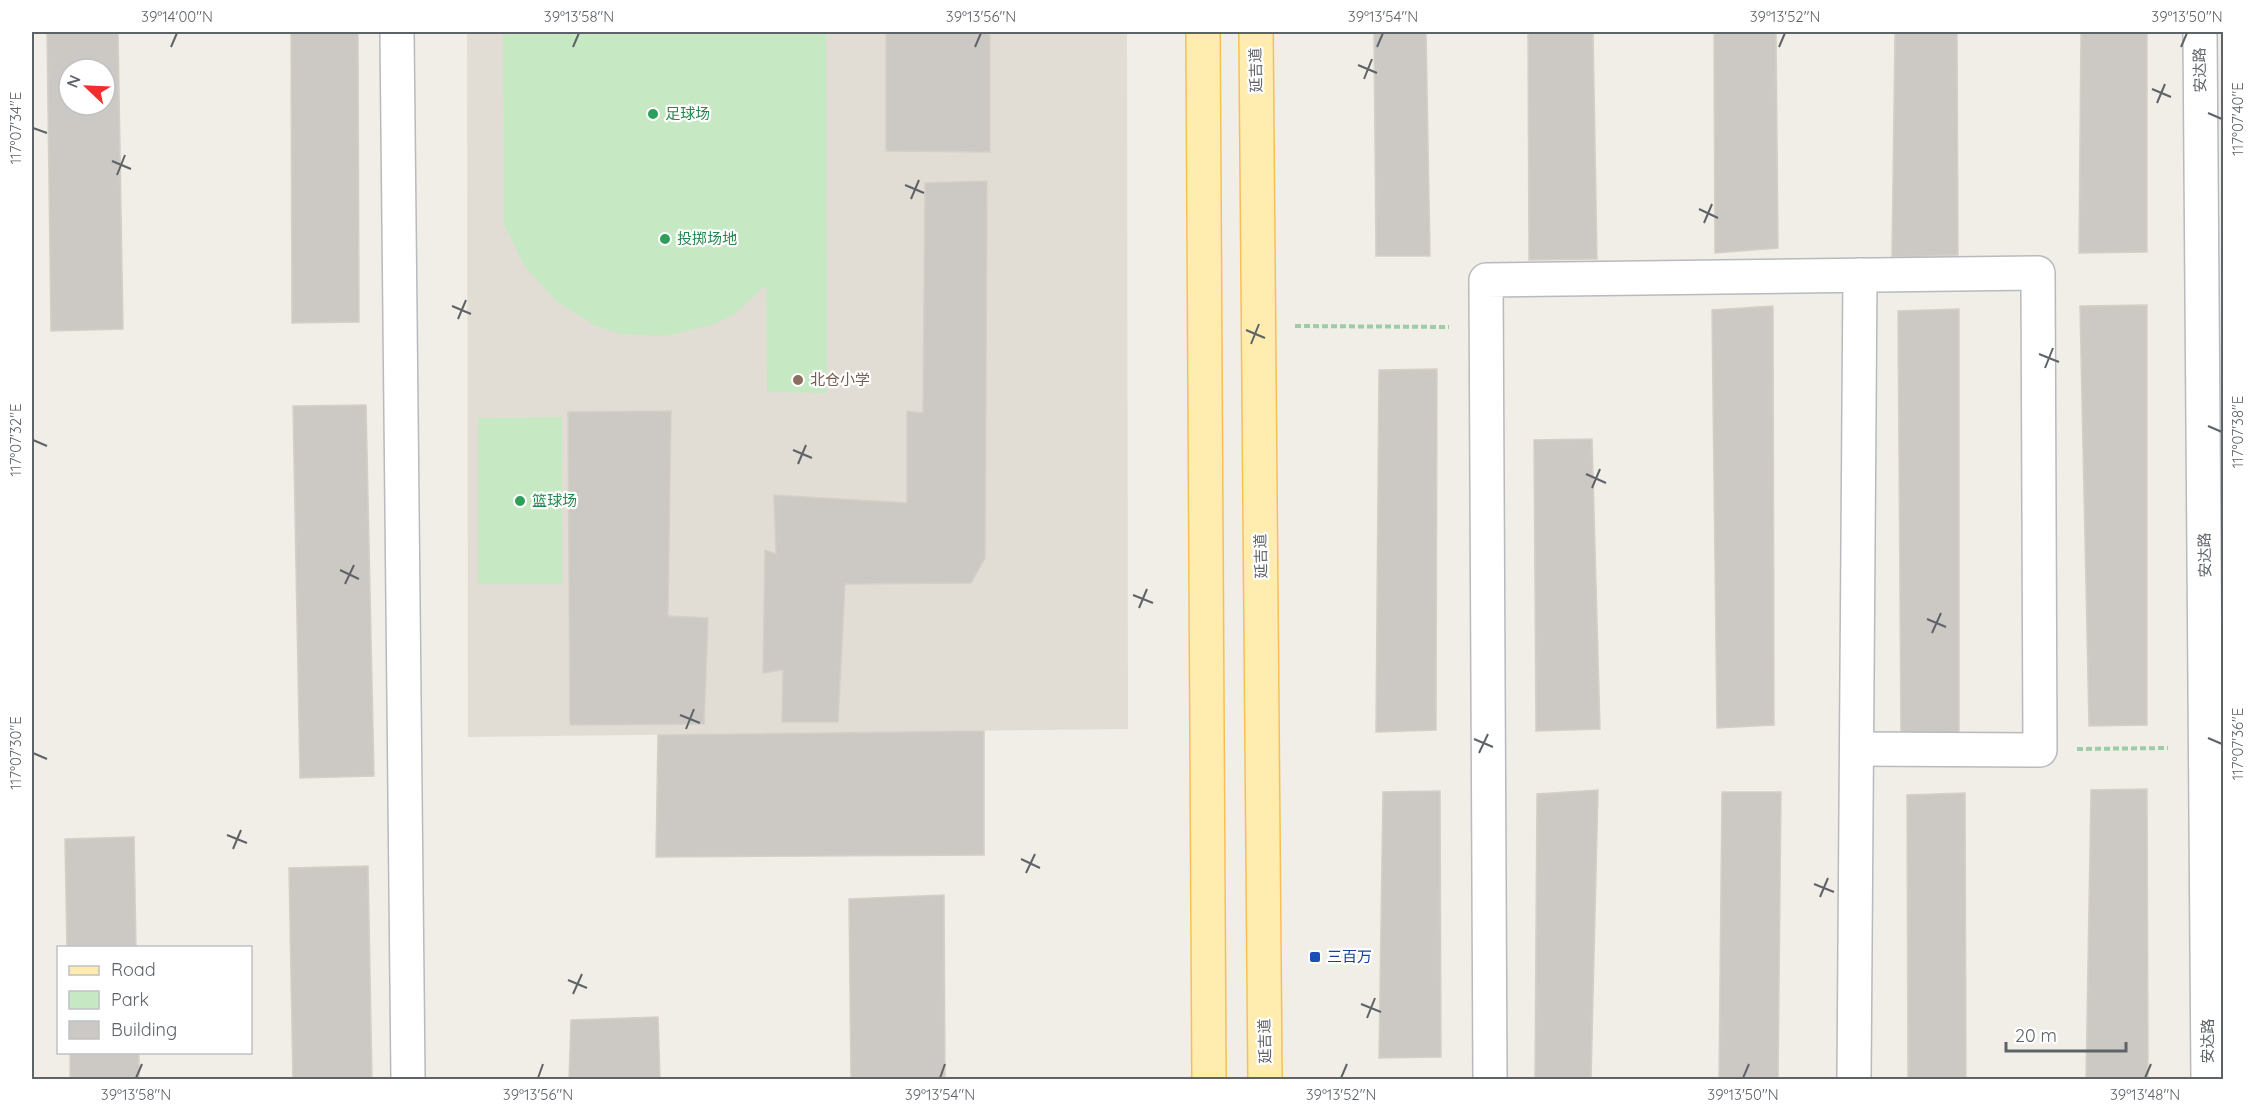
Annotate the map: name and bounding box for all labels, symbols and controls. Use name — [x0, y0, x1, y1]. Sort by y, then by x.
text: 39°14'00"N — [141, 7, 213, 26]
text: 39°13'58"N — [544, 7, 614, 26]
text: 39°13'56"N — [946, 7, 1016, 26]
text: 39°13'54"N — [1348, 7, 1418, 26]
text: 39°13'52"N — [1750, 7, 1820, 26]
text: 39°13'50"N — [2151, 7, 2223, 26]
street label: 延吉道 — [1246, 47, 1265, 93]
street label: 安达路 — [2190, 47, 2209, 93]
north arrow — [57, 57, 117, 117]
text: N — [62, 72, 85, 90]
text: 117°07'40"E — [2228, 82, 2247, 156]
text: 117°07'34"E — [6, 92, 25, 164]
place label: 足球场 — [665, 104, 710, 123]
marker: 足球场 — [646, 107, 660, 121]
place label: 投掷场地 — [677, 229, 737, 248]
marker: 投掷场地 — [658, 232, 672, 246]
place label: 北仓小学 — [810, 370, 870, 389]
marker: 北仓小学 — [791, 373, 805, 387]
text: 117°07'38"E — [2228, 396, 2247, 468]
text: 117°07'32"E — [6, 404, 25, 476]
place label: 篮球场 — [532, 491, 577, 510]
marker: 篮球场 — [513, 494, 527, 508]
street label: 安达路 — [2195, 532, 2214, 578]
street label: 延吉道 — [1251, 533, 1270, 579]
text: 117°07'36"E — [2228, 708, 2247, 780]
text: 117°07'30"E — [6, 716, 25, 790]
legend — [57, 946, 252, 1054]
place label: 三百万 — [1327, 947, 1372, 966]
marker: 三百万 — [1308, 950, 1322, 964]
text: Road — [111, 958, 156, 981]
text: Park — [111, 988, 149, 1011]
scale bar — [2006, 1015, 2126, 1053]
text: Building — [111, 1018, 177, 1041]
street label: 延吉道 — [1255, 1018, 1274, 1064]
street label: 安达路 — [2198, 1018, 2217, 1064]
text: 20 m — [2015, 1024, 2057, 1047]
text: 39°13'58"N — [101, 1085, 171, 1104]
text: 39°13'56"N — [503, 1085, 573, 1104]
text: 39°13'54"N — [905, 1085, 975, 1104]
text: 39°13'52"N — [1306, 1085, 1376, 1104]
text: 39°13'50"N — [1707, 1085, 1779, 1104]
text: 39°13'48"N — [2110, 1085, 2180, 1104]

